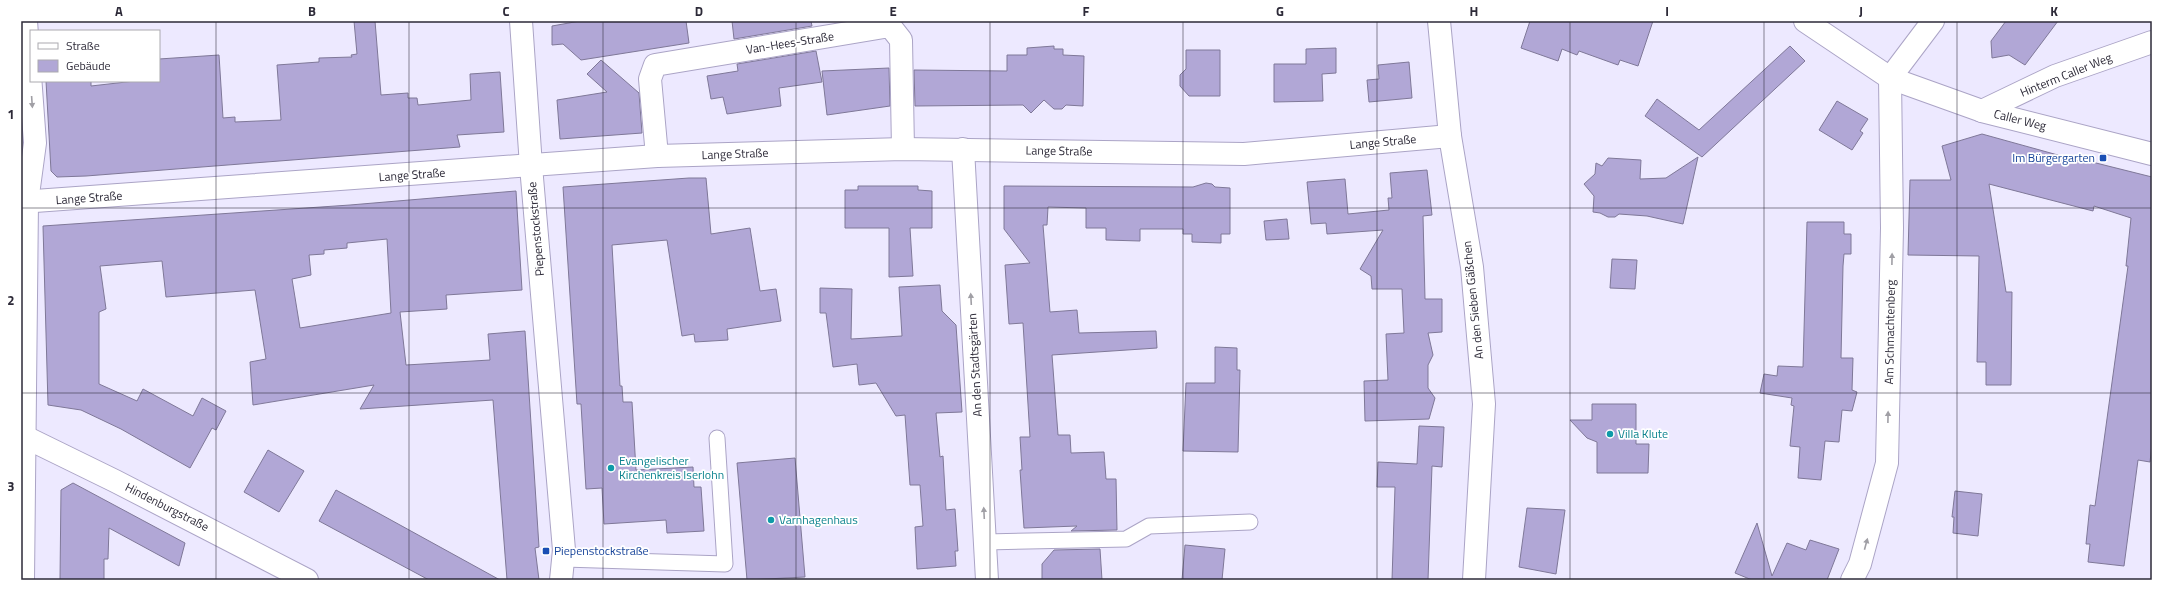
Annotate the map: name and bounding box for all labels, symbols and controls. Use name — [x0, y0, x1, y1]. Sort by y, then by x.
text: A — [115, 1, 123, 21]
text: B — [308, 1, 316, 21]
text: C — [502, 1, 510, 21]
text: D — [695, 1, 703, 21]
text: E — [889, 1, 897, 21]
text: F — [1083, 1, 1090, 21]
text: G — [1276, 1, 1284, 21]
text: H — [1470, 1, 1478, 21]
text: I — [1665, 1, 1669, 21]
text: J — [1859, 1, 1863, 21]
text: K — [2050, 1, 2058, 21]
street label: Van-Hees-Straße — [745, 26, 835, 59]
legend — [30, 30, 160, 82]
text: Straße — [66, 36, 100, 55]
street label: Hinterm Caller Weg — [2017, 47, 2115, 102]
text: Gebäude — [66, 56, 111, 75]
one-way arrow — [29, 96, 36, 108]
text: 1 — [7, 104, 15, 124]
street label: Caller Weg — [1992, 104, 2048, 135]
street label: Lange Straße — [1349, 129, 1417, 154]
street label: Lange Straße — [1025, 140, 1093, 161]
street label: Lange Straße — [701, 143, 769, 164]
place label: Im Bürgergarten — [2012, 148, 2095, 167]
marker: Im Bürgergarten — [2098, 153, 2108, 163]
street label: Lange Straße — [378, 163, 446, 186]
street label: Piepenstockstraße — [522, 181, 549, 277]
street label: Lange Straße — [55, 186, 123, 209]
street label: An den Sieben Gäßchen — [1457, 240, 1488, 360]
one-way arrow — [1888, 253, 1895, 265]
street label: Am Schmachtenberg — [1879, 279, 1900, 385]
text: 2 — [7, 290, 15, 310]
one-way arrow — [968, 293, 975, 305]
street label: An den Stadtsgärten — [962, 313, 987, 417]
one-way arrow — [1885, 410, 1891, 423]
place label: Villa Klute — [1618, 424, 1668, 443]
marker: Villa Klute — [1605, 429, 1615, 439]
place label: Evangelischer Kirchenkreis Iserlohn — [619, 451, 724, 484]
marker: Evangelischer Kirchenkreis Iserlohn — [606, 463, 616, 473]
text: 3 — [7, 476, 15, 496]
street label: Hindenburgstraße — [122, 477, 212, 536]
one-way arrow — [980, 507, 987, 519]
place label: Varnhagenhaus — [779, 510, 858, 529]
marker: Varnhagenhaus — [766, 515, 776, 525]
one-way arrow — [1863, 538, 1869, 550]
place label: Piepenstockstraße — [554, 541, 649, 560]
marker: Piepenstockstraße — [541, 546, 551, 556]

